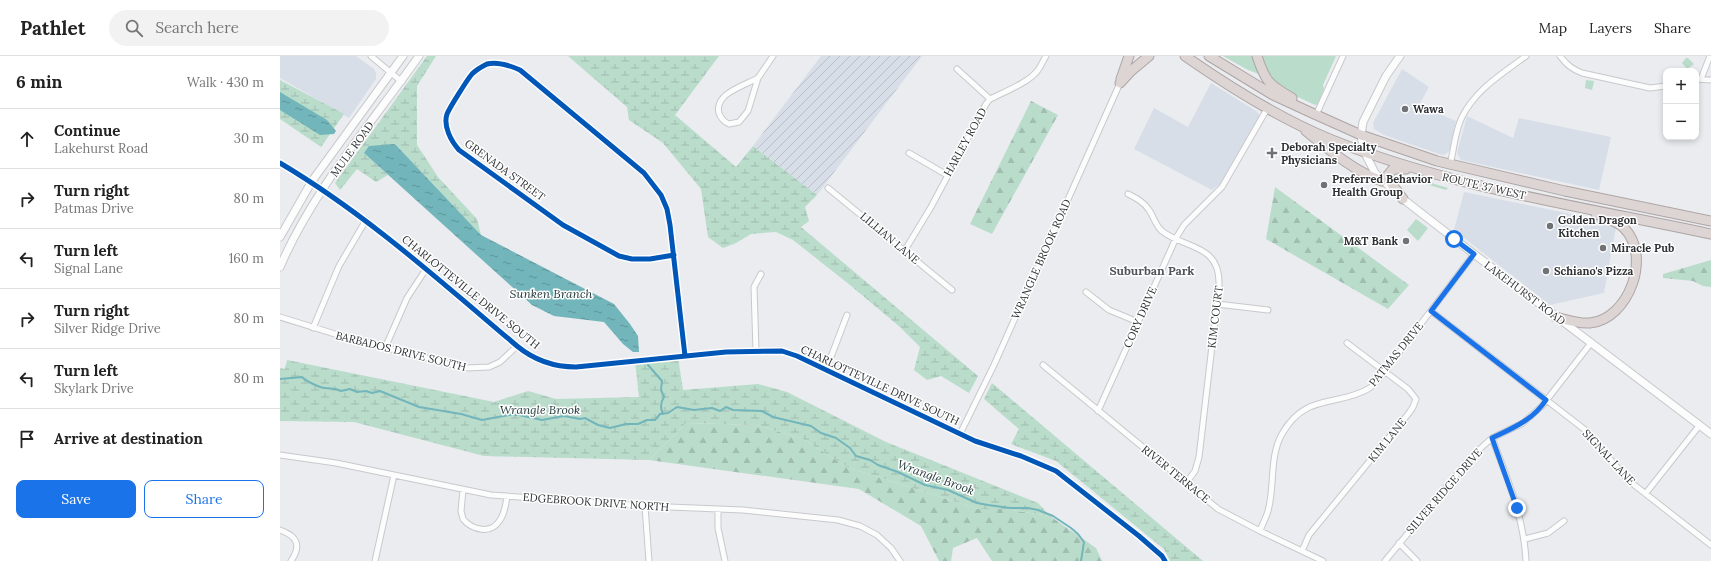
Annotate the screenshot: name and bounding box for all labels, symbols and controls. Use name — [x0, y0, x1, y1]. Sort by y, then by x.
search box — [109, 10, 389, 46]
text: Pathlet — [20, 16, 85, 40]
icon: search — [123, 17, 145, 39]
text: Search here — [155, 18, 239, 37]
text: Map — [1539, 19, 1567, 37]
text: Layers — [1589, 19, 1632, 37]
text: Share — [1654, 19, 1691, 37]
map controls — [1663, 68, 1699, 140]
button: + — [1663, 68, 1699, 104]
text: 6 min — [16, 71, 62, 93]
text: Walk · 430 m — [187, 74, 264, 91]
place label: Wawa — [1413, 102, 1444, 116]
marker: Wawa — [1400, 104, 1410, 114]
button: − — [1663, 104, 1699, 140]
street label: HARLEY ROAD — [940, 105, 990, 179]
street label: MULE ROAD — [327, 119, 377, 179]
text: Continue — [54, 121, 120, 140]
icon: ahead — [16, 128, 38, 150]
text: 30 m — [234, 130, 264, 147]
street label: GRENADA STREET — [462, 136, 548, 204]
text: Lakehurst Road — [54, 140, 148, 157]
place label: Deborah Specialty Physicians — [1281, 140, 1377, 167]
marker: Deborah Specialty Physicians — [1266, 147, 1278, 159]
street label: ROUTE 37 WEST — [1441, 170, 1527, 202]
place label: Preferred Behavior Health Group — [1332, 172, 1433, 199]
marker: Preferred Behavior Health Group — [1319, 180, 1329, 190]
text: Turn right — [54, 181, 130, 200]
icon: right — [16, 188, 38, 210]
text: 80 m — [234, 190, 264, 207]
street label: WRANGLE BROOK ROAD — [1008, 197, 1074, 321]
text: Patmas Drive — [54, 200, 134, 217]
street label: LILLIAN LANE — [857, 209, 923, 267]
place label: Golden Dragon Kitchen — [1558, 213, 1637, 240]
marker: Golden Dragon Kitchen — [1545, 221, 1555, 231]
route start — [1445, 230, 1463, 248]
street label: CHARLOTTEVILLE DRIVE SOUTH — [399, 232, 543, 352]
place label: M&T Bank — [1344, 234, 1398, 248]
marker: M&T Bank — [1401, 236, 1411, 246]
text: Turn left — [54, 241, 118, 260]
place label: Miracle Pub — [1611, 241, 1674, 255]
marker: Miracle Pub — [1598, 243, 1608, 253]
icon: left — [16, 248, 38, 270]
text: 160 m — [229, 250, 264, 267]
street label: LAKEHURST ROAD — [1482, 258, 1568, 328]
text: Signal Lane — [54, 260, 123, 277]
district label: Suburban Park — [1109, 263, 1195, 278]
place label: Schiano's Pizza — [1554, 264, 1634, 278]
marker: Schiano's Pizza — [1541, 266, 1551, 276]
street label: CORY DRIVE — [1120, 284, 1160, 350]
street label: KIM COURT — [1204, 285, 1226, 349]
water label: Sunken Branch — [510, 286, 593, 301]
text: Turn right — [54, 301, 130, 320]
icon: right — [16, 308, 38, 330]
text: 80 m — [234, 310, 264, 327]
street label: PATMAS DRIVE — [1366, 319, 1426, 389]
text: Silver Ridge Drive — [54, 320, 161, 337]
street label: BARBADOS DRIVE SOUTH — [334, 328, 468, 374]
street label: CHARLOTTEVILLE DRIVE SOUTH — [798, 342, 962, 428]
text: Turn left — [54, 361, 118, 380]
icon: left — [16, 368, 38, 390]
text: 80 m — [234, 370, 264, 387]
text: Skylark Drive — [54, 380, 134, 397]
water label: Wrangle Brook — [500, 402, 580, 417]
street label: KIM LANE — [1365, 415, 1409, 465]
street label: SIGNAL LANE — [1580, 426, 1639, 488]
icon: arrive — [16, 428, 38, 450]
text: Arrive at destination — [54, 429, 203, 448]
street label: RIVER TERRACE — [1139, 442, 1213, 506]
street label: SILVER RIDGE DRIVE — [1403, 445, 1485, 537]
water label: Wrangle Brook — [896, 456, 976, 498]
button: Save — [16, 480, 136, 518]
button: Share — [144, 480, 264, 518]
street label: EDGEBROOK DRIVE NORTH — [522, 490, 670, 514]
route end — [1508, 499, 1526, 517]

